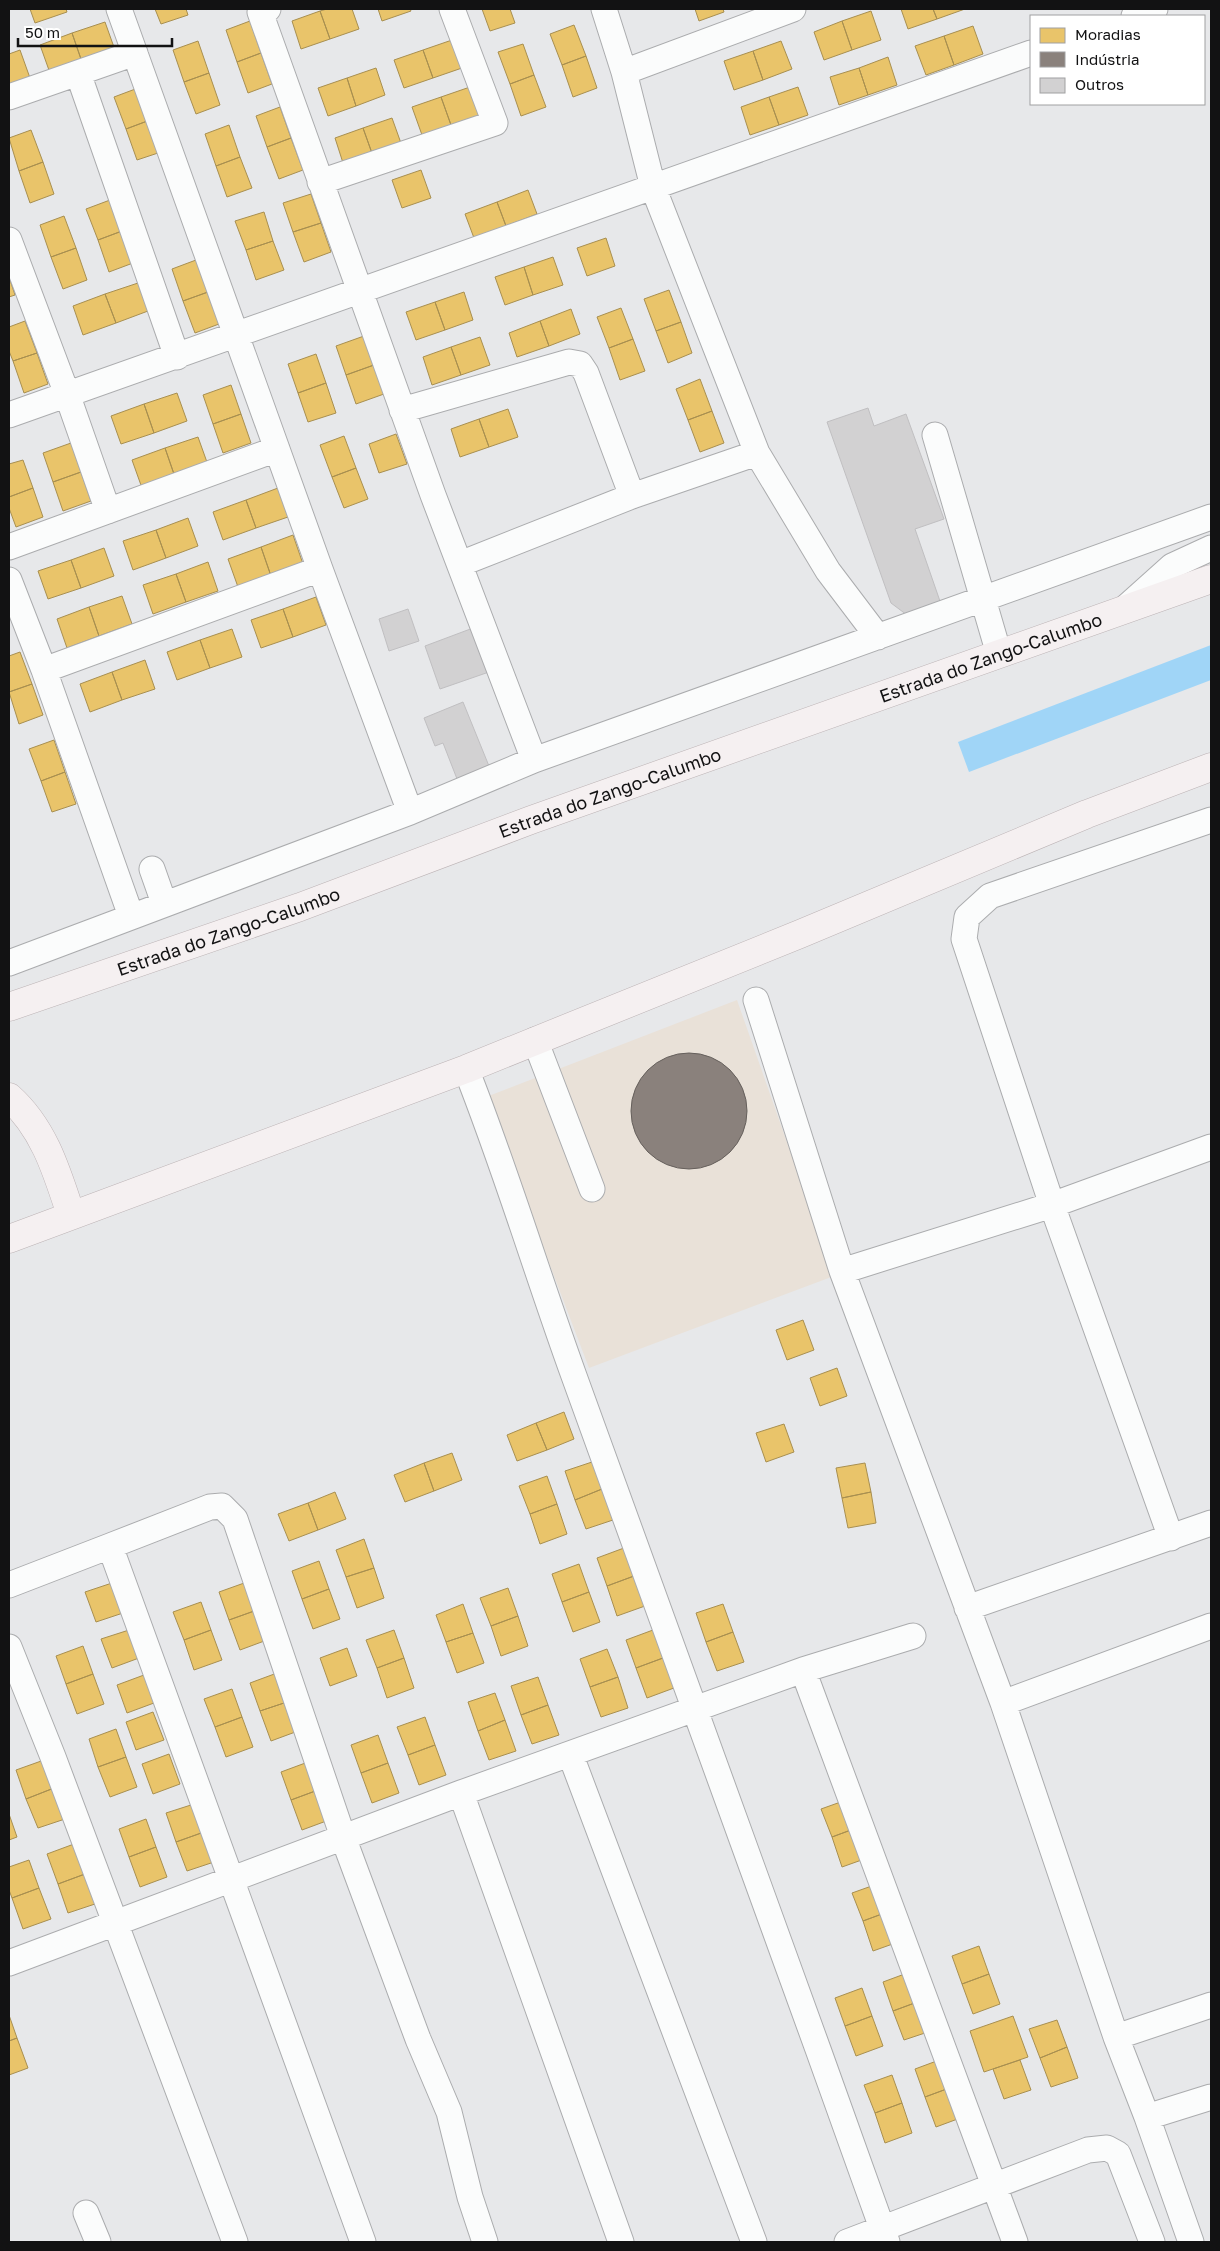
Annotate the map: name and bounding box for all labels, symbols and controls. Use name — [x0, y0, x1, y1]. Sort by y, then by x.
scale bar — [18, 15, 171, 47]
legend — [1030, 15, 1205, 105]
text: 50 m — [25, 23, 60, 41]
text: Moradias — [1075, 25, 1141, 43]
text: Indústria — [1075, 50, 1140, 68]
text: Outros — [1075, 75, 1124, 93]
street label: Estrada do Zango-Calumbo — [876, 608, 1105, 707]
street label: Estrada do Zango-Calumbo — [495, 743, 724, 842]
street label: Estrada do Zango-Calumbo — [114, 882, 343, 980]

